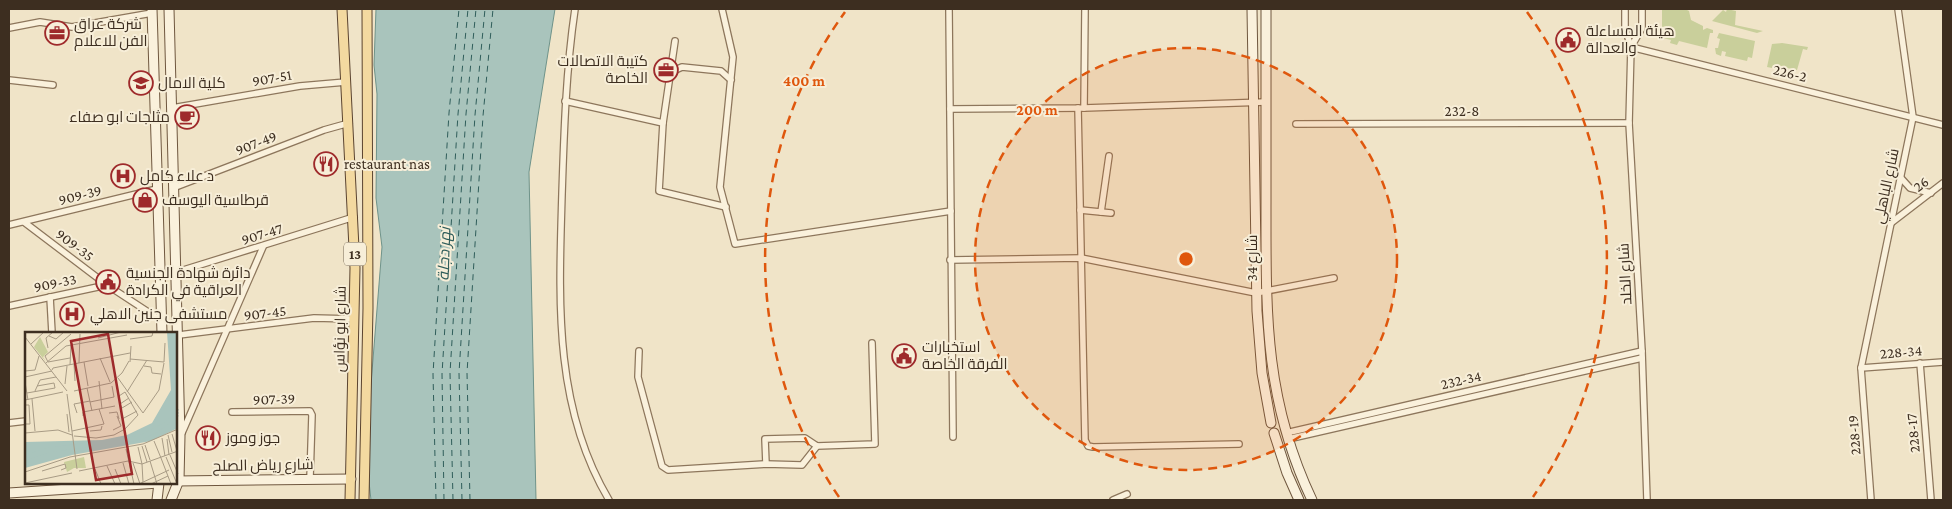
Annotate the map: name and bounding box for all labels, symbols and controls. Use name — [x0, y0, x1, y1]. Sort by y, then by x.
place label: شركة عراق الفن للاعلام — [74, 16, 148, 51]
office icon: شركة عراق الفن للاعلام — [44, 20, 70, 46]
place label: هيئة المساءلة والعدالة — [1586, 23, 1675, 57]
public building icon: هيئة المساءلة والعدالة — [1555, 27, 1581, 53]
place label: كتيبة الاتصالات الخاصة — [557, 53, 648, 86]
office icon: كتيبة الاتصالات الخاصة — [653, 57, 679, 83]
street label: 226-2 — [1771, 61, 1809, 85]
street label: 907-51 — [251, 67, 293, 89]
school or university icon: كلية الامال — [128, 70, 154, 96]
text: 400 m — [783, 73, 825, 89]
place label: كلية الامال — [158, 75, 226, 92]
text: 200 m — [1016, 102, 1058, 118]
street label: 232-8 — [1445, 103, 1479, 119]
cafe icon: مثلجات ابو صفاء — [174, 104, 200, 130]
place label: مثلجات ابو صفاء — [69, 109, 170, 126]
street label: 907-49 — [233, 128, 279, 158]
street label: شارع الباهلي — [1870, 147, 1906, 226]
restaurant icon: restaurant nas — [313, 151, 339, 177]
place label: restaurant nas — [344, 156, 430, 172]
hospital icon: د علاء كامل — [110, 163, 136, 189]
place label: د علاء كامل — [140, 168, 214, 186]
street label: 26 — [1910, 173, 1932, 195]
street label: 909-39 — [57, 182, 103, 208]
shop icon: قرطاسية اليوسف — [132, 187, 158, 213]
place label: قرطاسية اليوسف — [162, 192, 269, 209]
street label: 907-47 — [239, 220, 285, 248]
water label: نهر دجلة — [435, 225, 454, 281]
street label: 909-35 — [53, 226, 97, 264]
street label: شارع 34 — [1244, 235, 1263, 281]
road number: 13 — [344, 242, 366, 266]
street label: شارع الخلد — [1615, 243, 1638, 305]
centre of rings — [1177, 250, 1195, 268]
place label: دائرة شهادة الجنسية العراقية في الكرادة — [126, 265, 251, 302]
public building icon: دائرة شهادة الجنسية العراقية في الكرادة — [95, 269, 121, 295]
street label: 909-33 — [32, 271, 78, 295]
street label: شارع ابو نؤاس — [331, 286, 352, 372]
hospital icon: مستشفى جنين الاهلي — [59, 301, 85, 327]
street label: 907-45 — [243, 302, 287, 324]
place label: مستشفى جنين الاهلي — [90, 306, 227, 326]
inset map — [25, 332, 178, 484]
place label: استخبارات الفرقة الخاصة — [922, 339, 1007, 373]
street label: 228-34 — [1879, 342, 1923, 362]
public building icon: استخبارات الفرقة الخاصة — [891, 343, 917, 369]
street label: 232-34 — [1439, 368, 1483, 392]
street label: 907-39 — [253, 390, 295, 408]
street label: 228-17 — [1903, 413, 1923, 453]
street label: 228-19 — [1845, 414, 1863, 456]
restaurant icon: جوز وموز — [195, 425, 221, 451]
place label: جوز وموز — [225, 430, 280, 447]
street label: شارع رياض الصلح — [212, 456, 314, 477]

